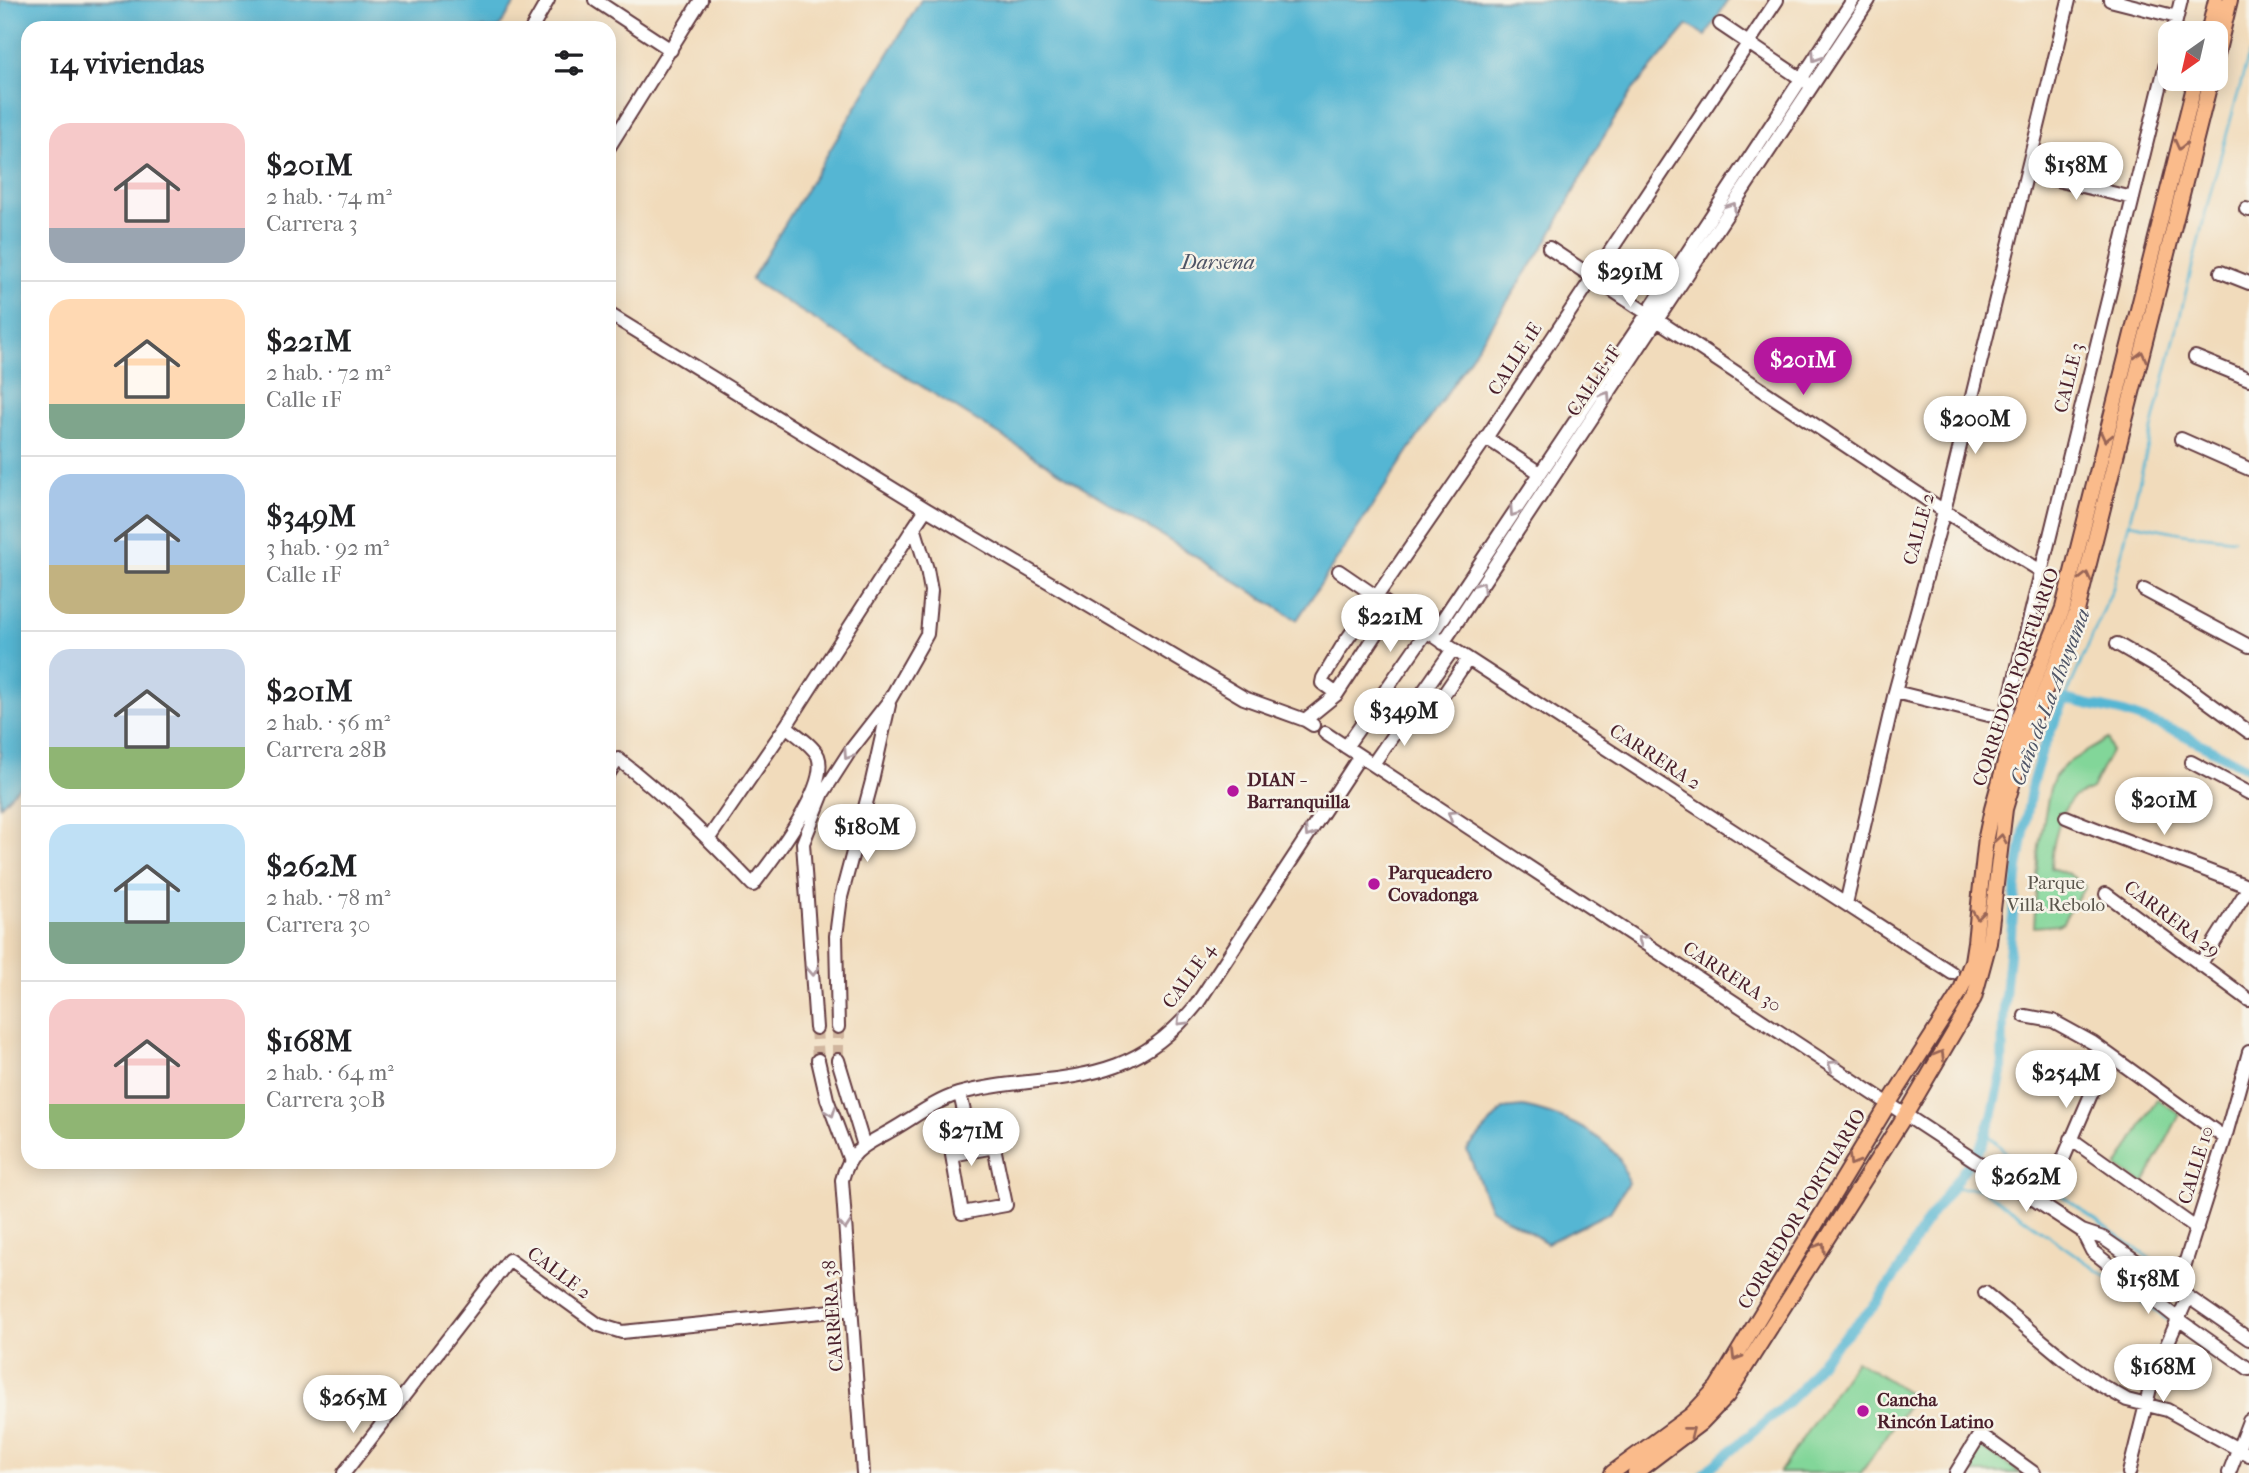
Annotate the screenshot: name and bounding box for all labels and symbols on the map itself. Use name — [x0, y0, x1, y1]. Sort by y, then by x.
north arrow — [2158, 21, 2228, 91]
one-way arrow — [1811, 49, 1824, 62]
one-way arrow — [2174, 139, 2188, 151]
pin: $158M — [2027, 142, 2125, 202]
one-way arrow — [1724, 202, 1736, 215]
water label: Darsena — [1179, 250, 1255, 274]
pin: $291M — [1581, 250, 1679, 309]
street label: CALLE 1E — [1483, 318, 1547, 399]
pin: $201M — [1754, 338, 1852, 397]
street label: CALLE 1F — [1562, 341, 1626, 421]
street label: CALLE 3 — [2050, 341, 2088, 415]
one-way arrow — [2133, 350, 2147, 362]
one-way arrow — [1598, 391, 1611, 404]
pin: $200M — [1926, 396, 2024, 456]
one-way arrow — [2100, 431, 2114, 443]
street label: CALLE 2 — [1899, 490, 1939, 567]
one-way arrow — [1509, 504, 1522, 517]
street label: CORREDOR PORTUARIO — [1968, 565, 2064, 789]
one-way arrow — [2078, 571, 2092, 583]
one-way arrow — [1472, 581, 1485, 594]
pin: $221M — [1341, 594, 1439, 654]
water label: Caño de La Ahuyama — [2005, 605, 2095, 789]
pin: $349M — [1355, 688, 1453, 748]
street label: CARRERA 2 — [1605, 719, 1705, 795]
one-way arrow — [844, 747, 856, 760]
place label: DIAN - Barranquilla — [1247, 769, 1351, 813]
pin: $201M — [2115, 778, 2213, 837]
marker: DIAN - Barranquilla — [1225, 783, 1241, 799]
pin: $180M — [818, 804, 916, 864]
one-way arrow — [1446, 810, 1459, 823]
one-way arrow — [1305, 825, 1318, 838]
one-way arrow — [1993, 833, 2008, 845]
place label: Parqueadero Covadonga — [1388, 862, 1492, 906]
park label: Parque Villa Rebolo — [2006, 872, 2106, 916]
marker: Parqueadero Covadonga — [1366, 876, 1382, 892]
street label: CARRERA 29 — [2120, 876, 2224, 962]
one-way arrow — [1971, 910, 1986, 921]
one-way arrow — [1636, 935, 1649, 948]
street label: CARRERA 30 — [1679, 937, 1785, 1017]
street label: CALLE 4 — [1158, 939, 1220, 1013]
one-way arrow — [806, 966, 821, 977]
one-way arrow — [1177, 1013, 1190, 1026]
one-way arrow — [1932, 1049, 1945, 1062]
pin: $254M — [2017, 1050, 2115, 1110]
one-way arrow — [1826, 1061, 1839, 1074]
one-way arrow — [823, 1105, 837, 1117]
street label: CORREDOR PORTUARIO — [1733, 1105, 1871, 1313]
pin: $271M — [922, 1108, 1020, 1168]
street label: CALLE 10 — [2174, 1123, 2218, 1207]
one-way arrow — [1849, 1154, 1862, 1167]
pin: $262M — [1977, 1154, 2075, 1214]
one-way arrow — [837, 1220, 852, 1231]
street label: CALLE 2 — [523, 1242, 595, 1304]
one-way arrow — [1813, 1242, 1826, 1255]
pin: $158M — [2099, 1256, 2197, 1316]
street label: CARRERA 38 — [818, 1259, 848, 1373]
pin: $168M — [2114, 1344, 2212, 1404]
one-way arrow — [1731, 1349, 1744, 1362]
pin: $265M — [304, 1376, 402, 1435]
place label: Cancha Rincón Latino — [1877, 1389, 1994, 1433]
marker: Cancha Rincón Latino — [1855, 1403, 1871, 1419]
one-way arrow — [1682, 1427, 1694, 1440]

